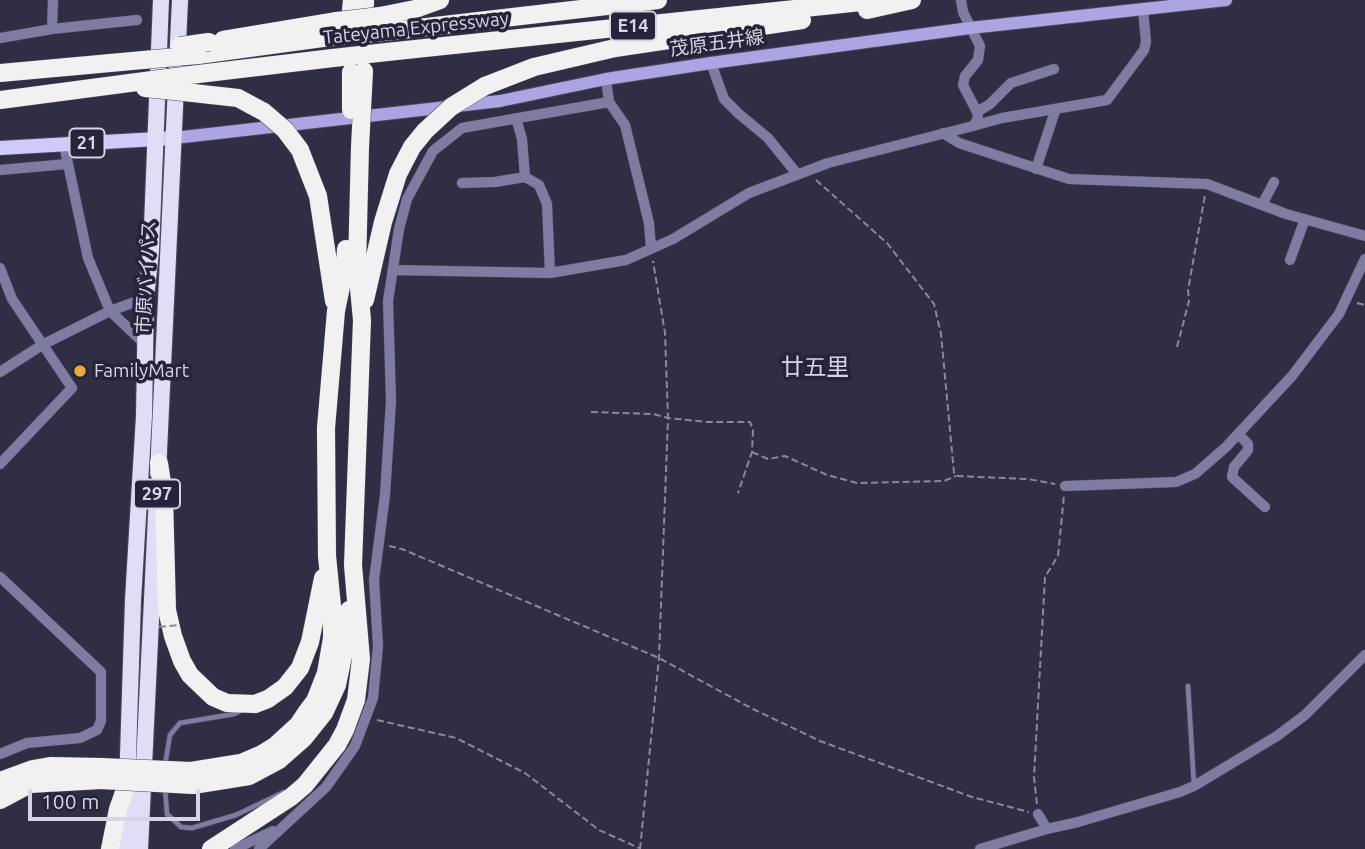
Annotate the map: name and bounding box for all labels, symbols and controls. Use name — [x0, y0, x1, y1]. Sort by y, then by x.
street label: Tateyama Expressway — [322, 7, 510, 49]
road number: E14 — [610, 12, 656, 41]
street label: 茂原五井線 — [668, 25, 766, 61]
road number: 21 — [70, 128, 104, 158]
street label: 市原バイパス — [132, 219, 160, 335]
district label: 廿五里 — [781, 353, 849, 381]
place label: FamilyMart — [94, 360, 189, 382]
marker: FamilyMart — [72, 363, 88, 379]
road number: 297 — [134, 480, 180, 508]
scale bar — [32, 776, 203, 820]
text: 100 m — [41, 789, 99, 813]

